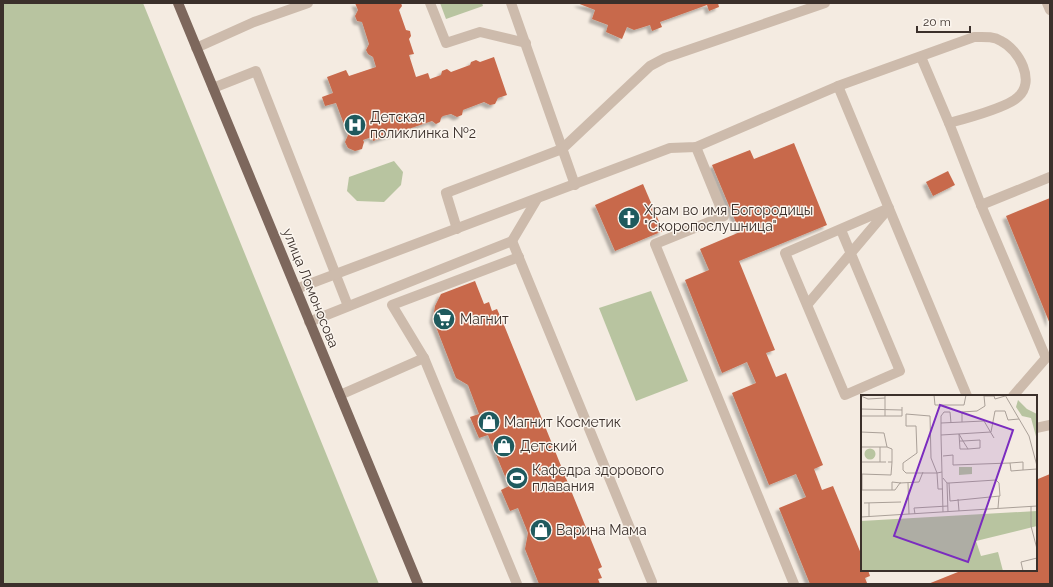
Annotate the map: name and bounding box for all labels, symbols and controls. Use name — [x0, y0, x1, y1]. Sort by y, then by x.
scale bar — [917, 8, 970, 34]
text: 20 m — [923, 15, 951, 29]
place label: Детская поликлинка №2 — [370, 109, 476, 141]
hospital icon: Детская поликлинка №2 — [342, 112, 368, 138]
place label: Храм во имя Богородицы "Скоропослушница" — [644, 202, 813, 234]
church icon: Храм во имя Богородицы "Скоропослушница" — [616, 205, 642, 231]
street label: улица Ломоносова — [280, 226, 342, 350]
supermarket icon: Магнит — [431, 306, 457, 332]
place label: Магнит — [460, 311, 509, 327]
inset map — [861, 395, 1037, 571]
shop icon: Магнит Косметик — [476, 409, 502, 435]
place label: Магнит Косметик — [504, 414, 621, 430]
shop icon: Детский — [491, 433, 517, 459]
place label: Детский — [520, 438, 577, 454]
place label: Кафедра здорового плавания — [532, 462, 664, 494]
sports icon: Кафедра здорового плавания — [504, 465, 530, 491]
shop icon: Варина Мама — [528, 517, 554, 543]
place label: Варина Мама — [556, 522, 647, 538]

